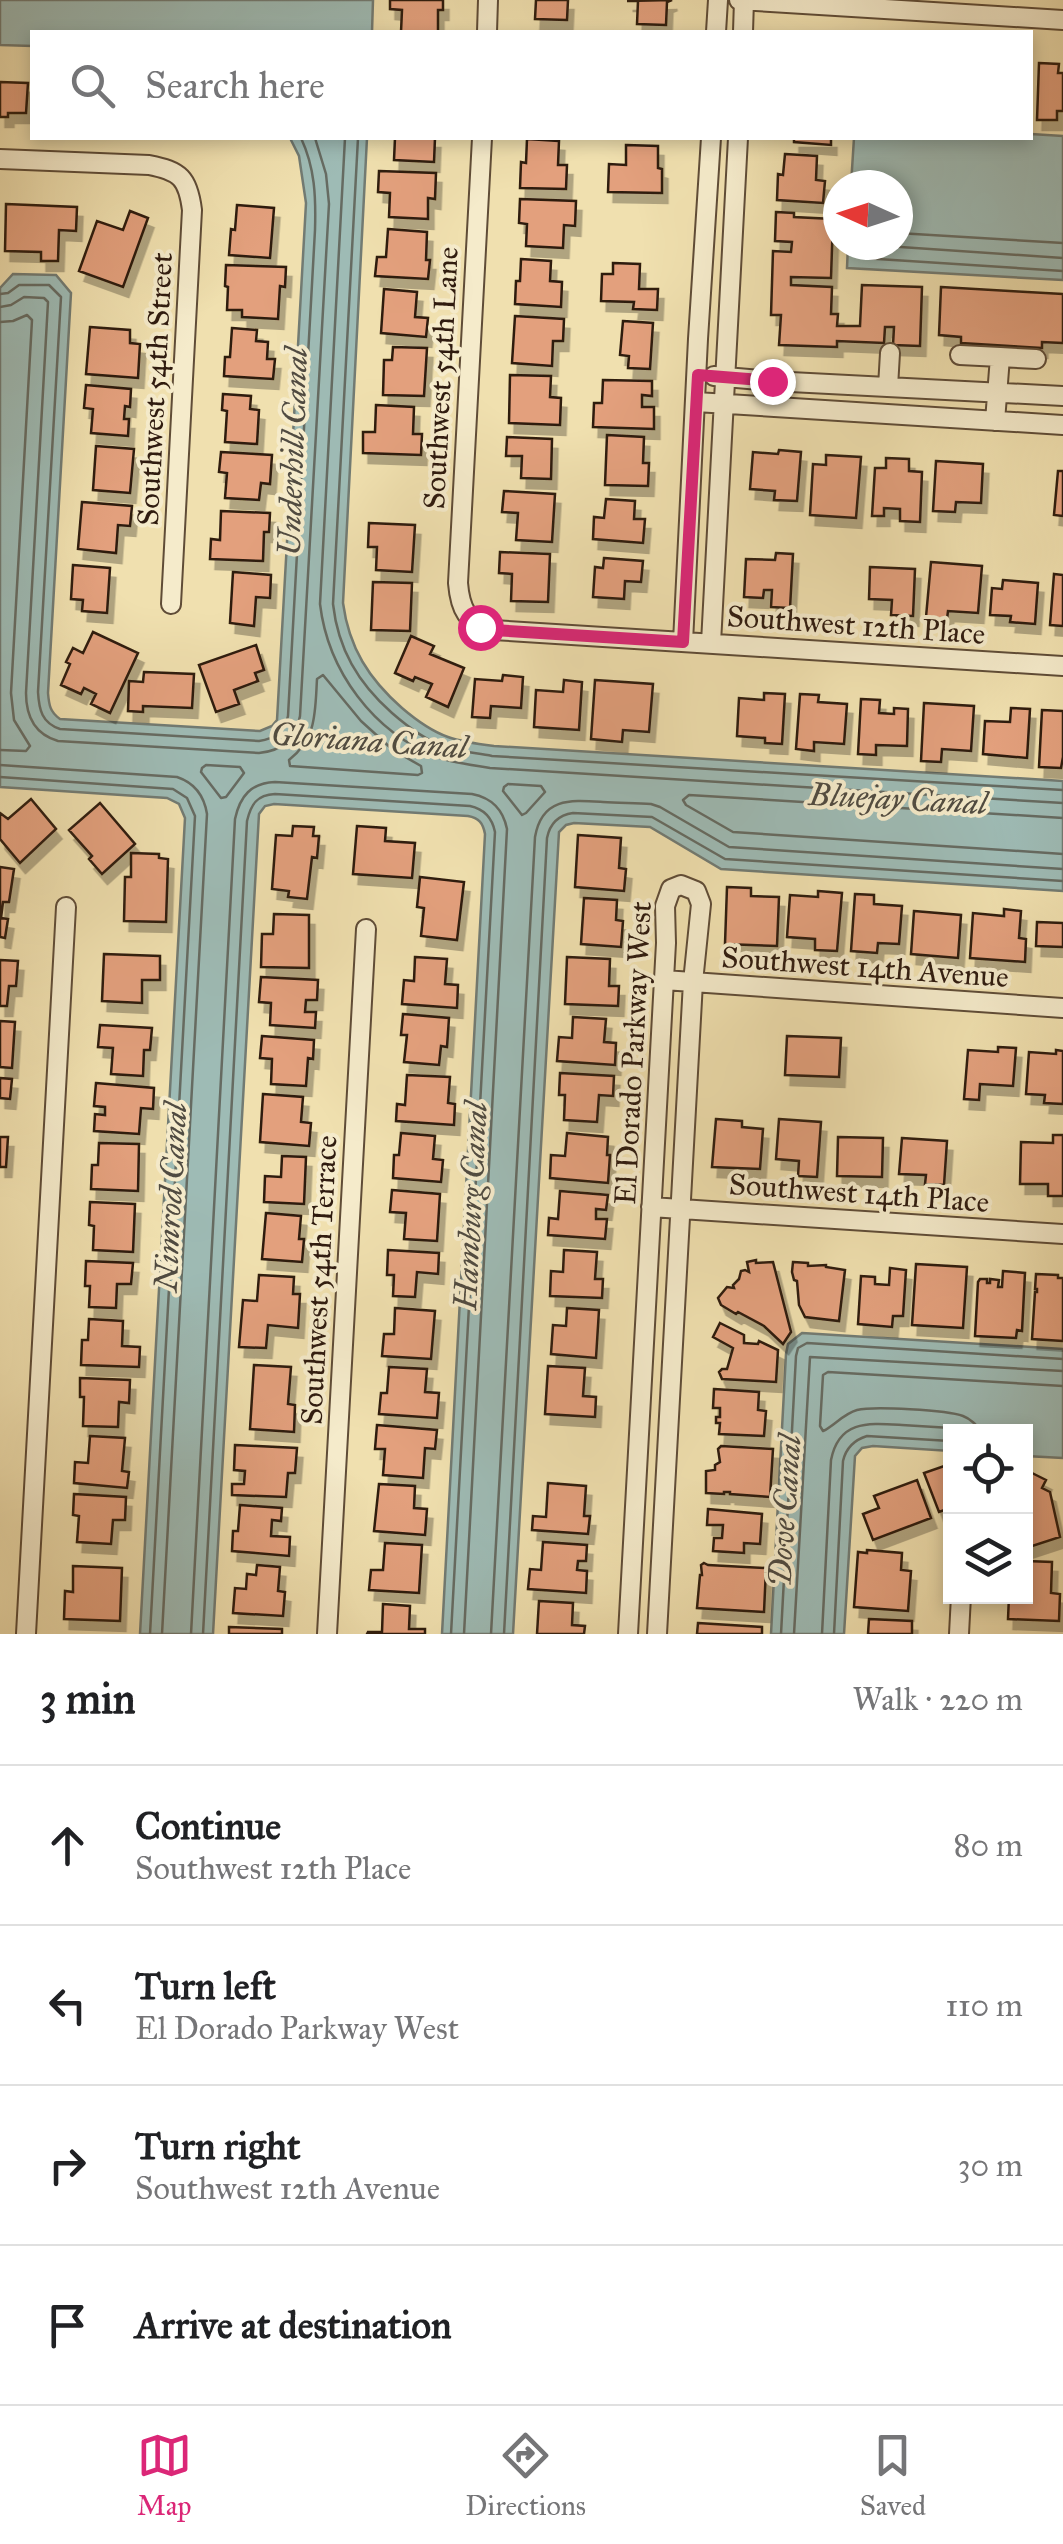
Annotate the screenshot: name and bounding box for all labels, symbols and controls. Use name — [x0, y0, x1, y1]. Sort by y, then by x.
search box — [30, 30, 1033, 140]
icon: search — [65, 58, 120, 113]
text: Search here — [145, 62, 325, 108]
north arrow — [823, 170, 913, 260]
street label: Southwest 54th Lane — [416, 246, 466, 510]
street label: Southwest 54th Street — [130, 251, 180, 527]
water label: Underhill Canal — [270, 344, 316, 557]
route end — [750, 359, 796, 405]
street label: Southwest 12th Place — [726, 598, 986, 652]
route start — [458, 605, 504, 651]
water label: Gloriana Canal — [270, 715, 471, 767]
water label: Bluejay Canal — [806, 775, 990, 823]
street label: El Dorado Parkway West — [607, 900, 659, 1206]
street label: Southwest 14th Avenue — [720, 939, 1010, 995]
water label: Hamburg Canal — [446, 1098, 496, 1312]
water label: Nimrod Canal — [146, 1099, 196, 1294]
street label: Southwest 54th Terrace — [293, 1134, 345, 1426]
street label: Southwest 14th Place — [728, 1166, 990, 1220]
map controls — [943, 1424, 1033, 1604]
button: locate — [943, 1424, 1033, 1514]
water label: Dove Canal — [760, 1431, 810, 1588]
button: layers — [943, 1514, 1033, 1604]
text: 3 min — [40, 1673, 135, 1725]
text: Walk · 220 m — [853, 1680, 1023, 1719]
text: Continue — [135, 1803, 281, 1849]
icon: ahead — [40, 1818, 95, 1873]
text: 80 m — [954, 1826, 1023, 1865]
text: Southwest 12th Place — [135, 1849, 411, 1888]
text: Turn left — [135, 1963, 276, 2009]
icon: left — [40, 1978, 95, 2033]
text: 110 m — [945, 1986, 1023, 2025]
text: El Dorado Parkway West — [135, 2009, 459, 2048]
text: Turn right — [135, 2123, 301, 2169]
icon: right — [40, 2138, 95, 2193]
text: 30 m — [958, 2146, 1023, 2185]
text: Southwest 12th Avenue — [135, 2169, 440, 2208]
icon: arrive — [40, 2298, 95, 2353]
text: Arrive at destination — [135, 2302, 452, 2348]
tab: Map — [137, 2428, 192, 2523]
tab: Directions — [465, 2428, 586, 2523]
tab: Saved — [860, 2428, 926, 2523]

